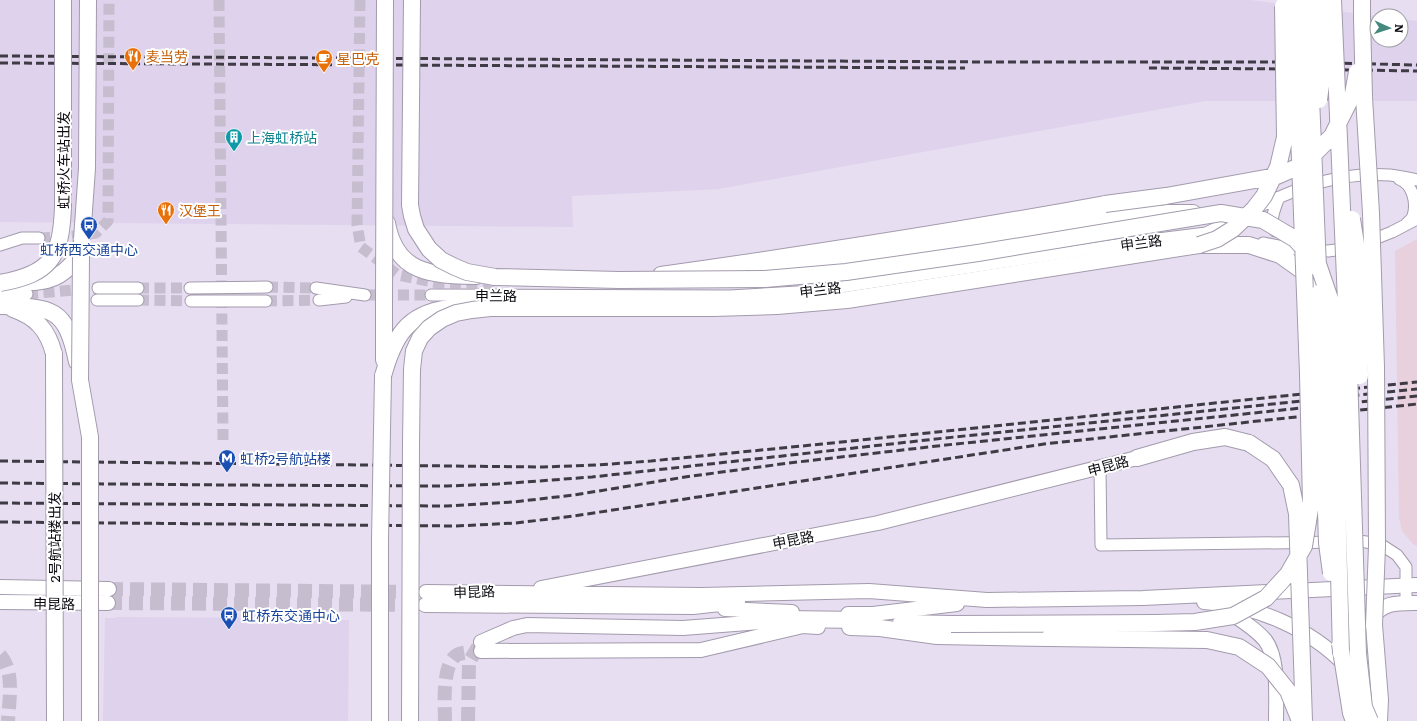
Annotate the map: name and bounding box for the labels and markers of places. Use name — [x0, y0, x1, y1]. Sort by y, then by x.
restaurant icon: 麦当劳 — [123, 46, 143, 71]
place label: 麦当劳 — [146, 46, 188, 66]
cafe icon: 星巴克 — [314, 48, 334, 73]
place label: 星巴克 — [337, 48, 379, 68]
building icon: 上海虹桥站 — [224, 127, 244, 152]
place label: 上海虹桥站 — [247, 127, 317, 147]
restaurant icon: 汉堡王 — [156, 200, 176, 225]
place label: 汉堡王 — [179, 200, 221, 220]
bus stop icon: 虹桥西交通中心 — [79, 215, 99, 240]
place label: 虹桥西交通中心 — [40, 239, 138, 259]
metro station icon: 虹桥2号航站楼 — [217, 448, 237, 473]
place label: 虹桥2号航站楼 — [240, 448, 331, 468]
bus stop icon: 虹桥东交通中心 — [219, 605, 239, 630]
place label: 虹桥东交通中心 — [242, 605, 340, 625]

